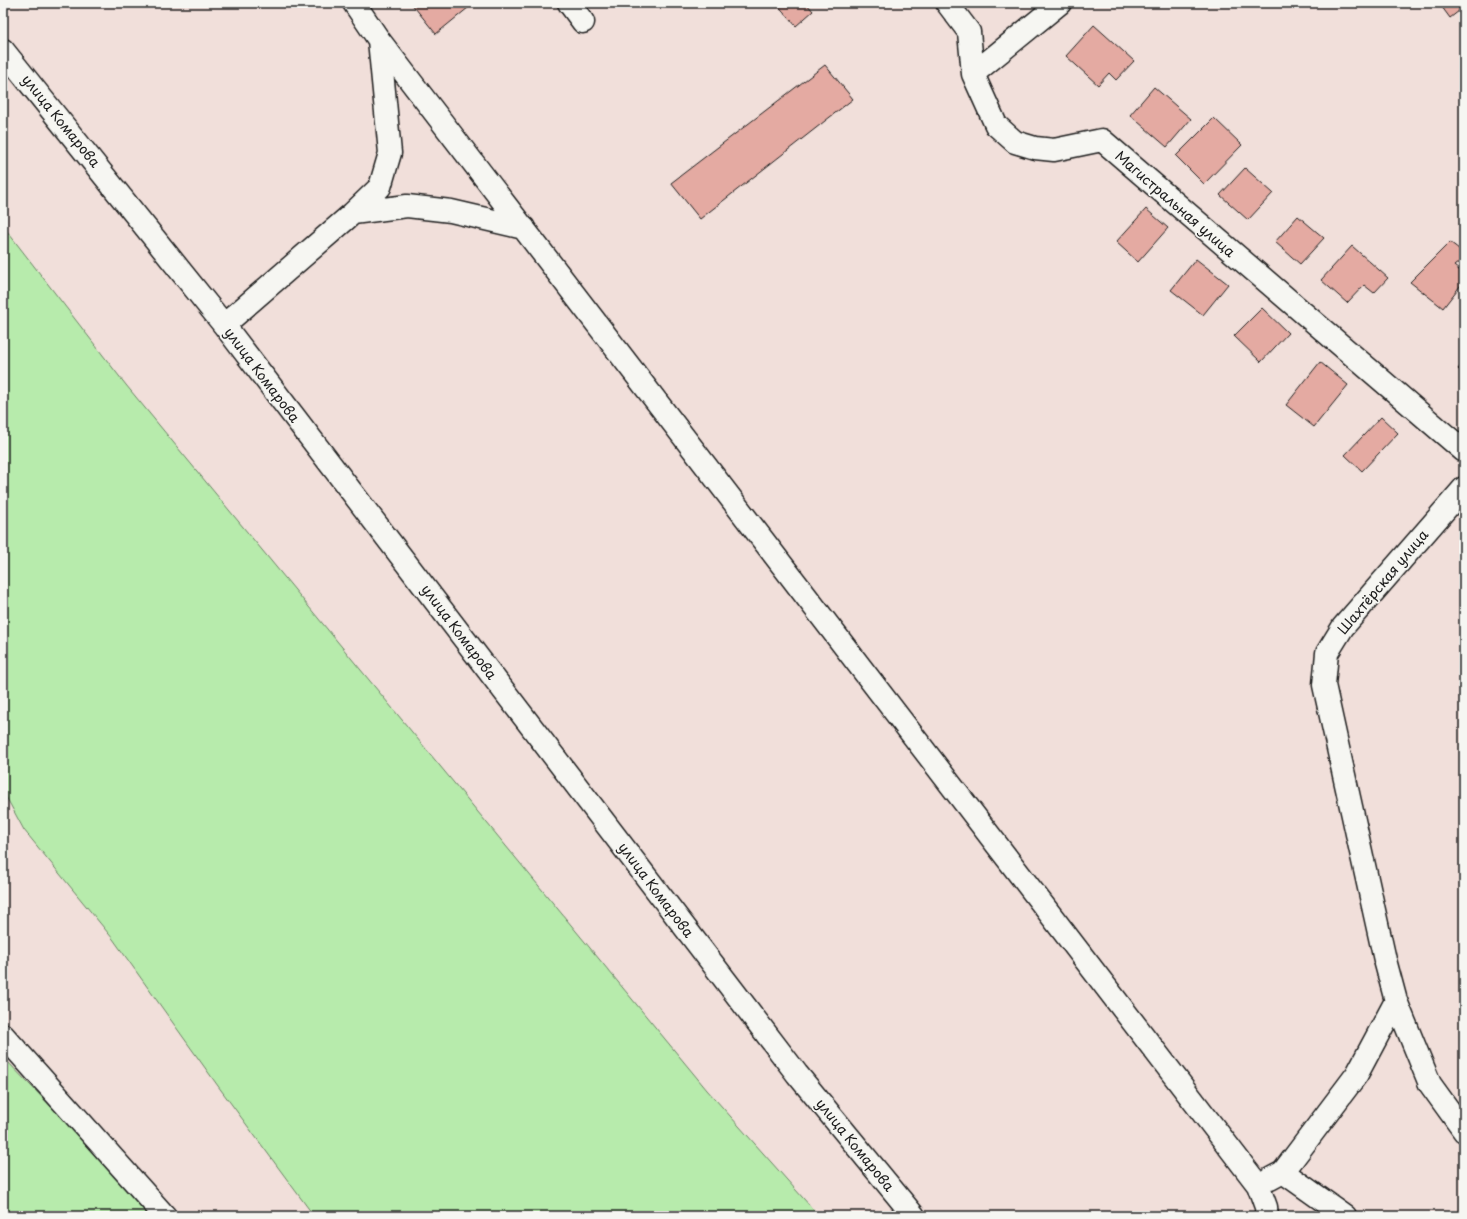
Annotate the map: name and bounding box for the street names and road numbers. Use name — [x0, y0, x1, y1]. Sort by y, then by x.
street label: улица Комарова — [17, 70, 106, 172]
street label: Магистральная улица — [1111, 145, 1240, 262]
street label: улица Комарова — [220, 323, 305, 427]
street label: Шахтёрская улица — [1332, 524, 1433, 639]
street label: улица Комарова — [417, 580, 502, 684]
street label: улица Комарова — [614, 838, 699, 942]
street label: улица Комарова — [811, 1094, 900, 1196]

